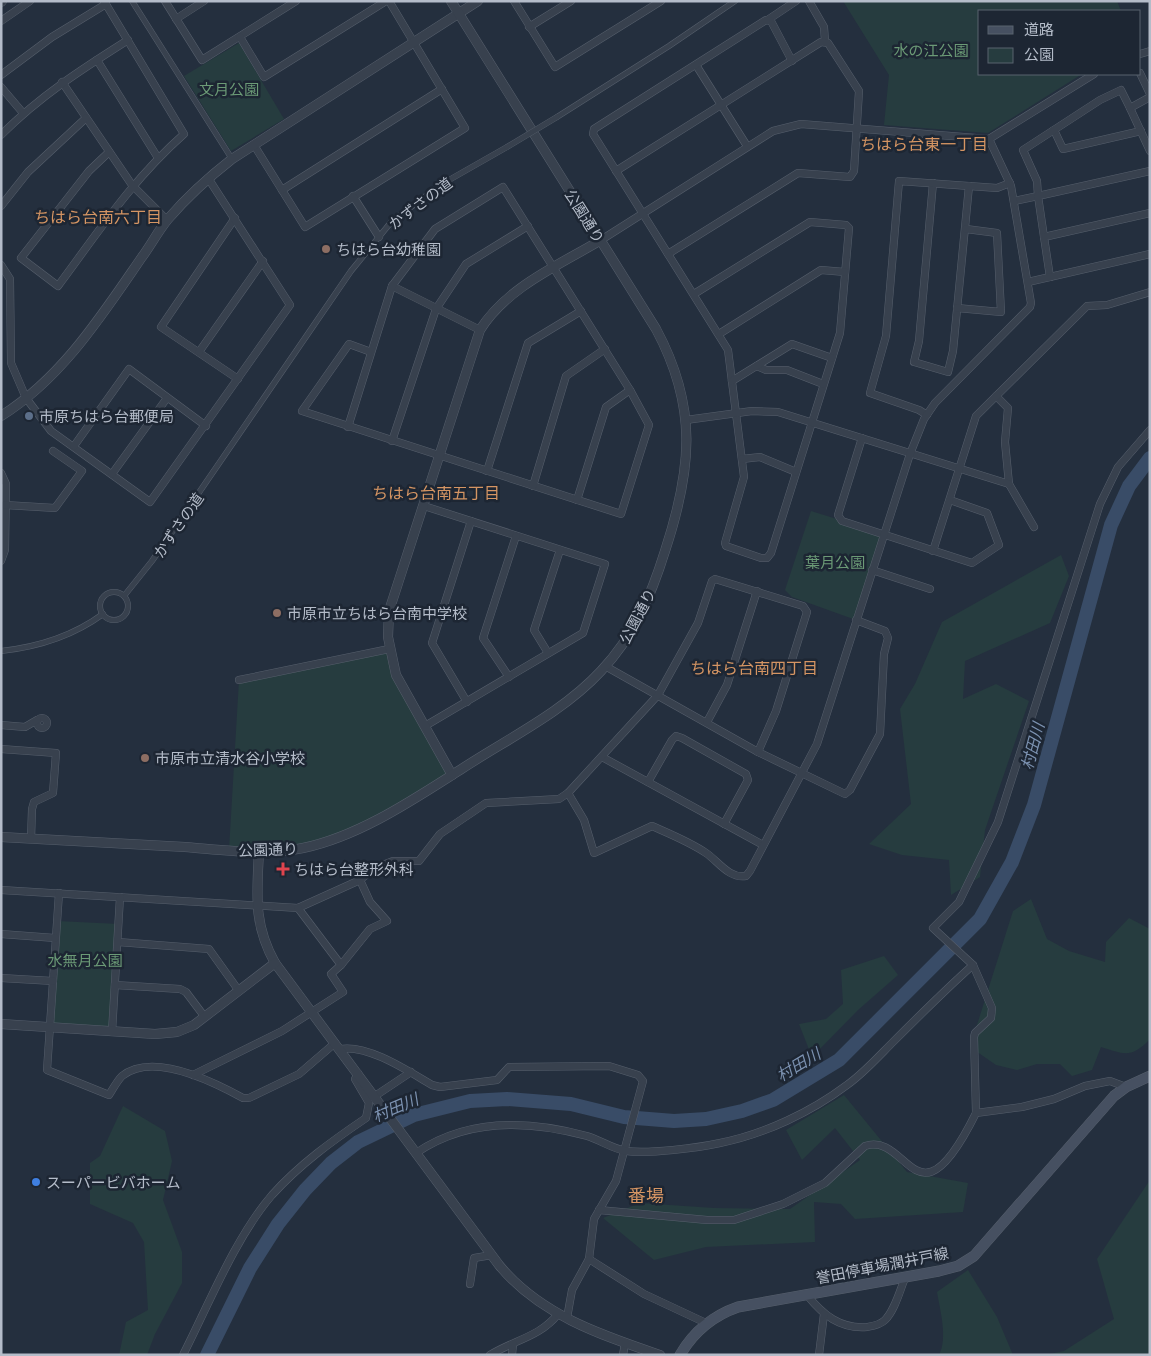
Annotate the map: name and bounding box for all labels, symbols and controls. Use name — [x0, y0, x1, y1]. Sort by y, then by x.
legend — [978, 10, 1141, 75]
text: 道路 — [1024, 20, 1054, 38]
park label: 水の江公園 — [893, 41, 969, 59]
text: 公園 — [1024, 45, 1054, 63]
park label: 文月公園 — [199, 80, 259, 98]
district label: ちはら台東一丁目 — [860, 134, 988, 153]
street label: かずさの道 — [385, 173, 455, 233]
street label: 公園通り — [561, 186, 609, 246]
district label: ちはら台南六丁目 — [34, 207, 162, 226]
place label: ちはら台幼稚園 — [336, 240, 441, 258]
marker: ちはら台幼稚園 — [320, 243, 332, 255]
place label: 市原ちはら台郵便局 — [39, 407, 174, 425]
marker: 市原ちはら台郵便局 — [23, 410, 35, 422]
district label: ちはら台南五丁目 — [372, 483, 500, 502]
street label: かずさの道 — [149, 489, 207, 561]
park label: 葉月公園 — [805, 553, 865, 571]
street label: 公園通り — [615, 585, 659, 647]
place label: 市原市立ちはら台南中学校 — [287, 604, 467, 622]
marker: 市原市立ちはら台南中学校 — [271, 607, 283, 619]
district label: ちはら台南四丁目 — [690, 658, 818, 677]
water label: 村田川 — [1017, 718, 1048, 772]
place label: 市原市立清水谷小学校 — [155, 749, 305, 767]
marker: 市原市立清水谷小学校 — [139, 752, 151, 764]
street label: 公園通り — [238, 839, 298, 859]
place label: ちはら台整形外科 — [294, 860, 414, 878]
marker: ちはら台整形外科 — [276, 862, 290, 876]
park label: 水無月公園 — [47, 951, 123, 969]
water label: 村田川 — [773, 1042, 825, 1085]
water label: 村田川 — [369, 1088, 423, 1125]
place label: スーパービバホーム — [46, 1173, 180, 1191]
marker: スーパービバホーム — [30, 1176, 42, 1188]
district label: 番場 — [628, 1184, 664, 1206]
street label: 誉田停車場潤井戸線 — [814, 1243, 950, 1287]

